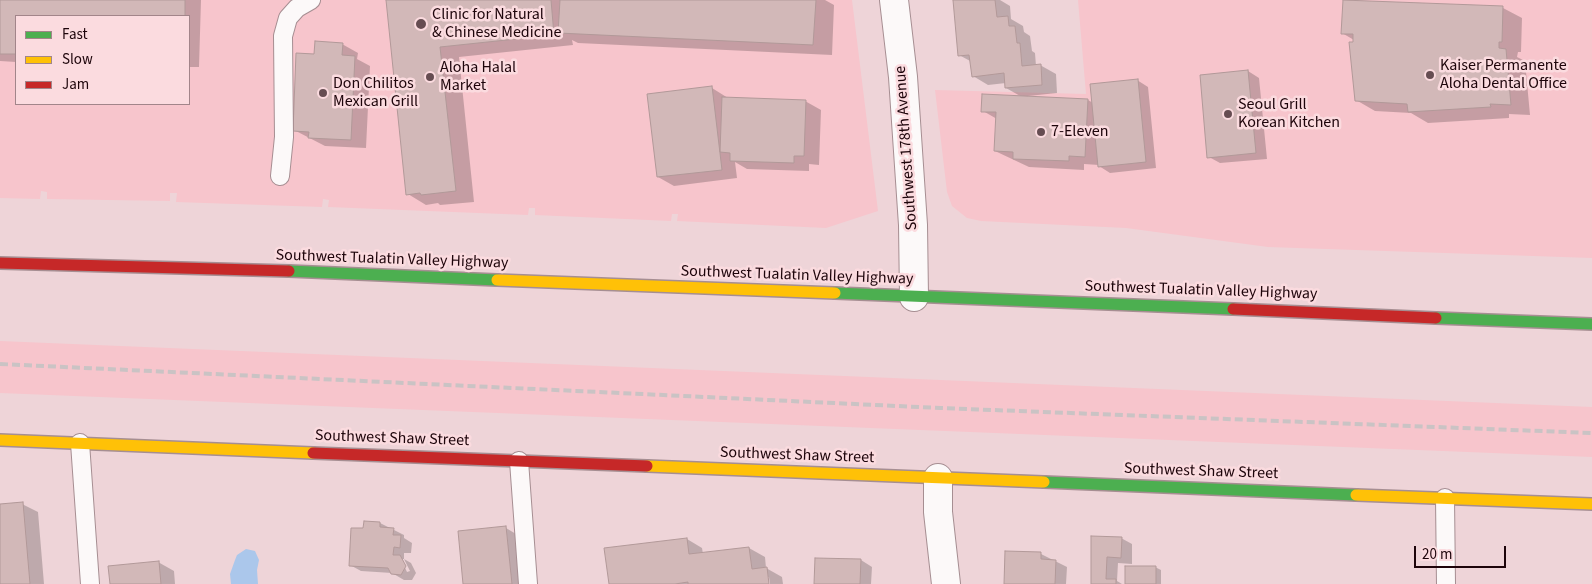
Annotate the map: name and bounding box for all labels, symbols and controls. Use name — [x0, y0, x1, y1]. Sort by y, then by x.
place label: Clinic for Natural & Chinese Medicine — [432, 5, 562, 43]
legend — [15, 15, 190, 105]
marker: Clinic for Natural & Chinese Medicine — [414, 17, 428, 31]
text: Fast — [62, 24, 88, 45]
text: Slow — [62, 49, 93, 70]
place label: Kaiser Permanente Aloha Dental Office — [1440, 56, 1567, 94]
place label: Aloha Halal Market — [440, 58, 516, 96]
street label: Southwest 178th Avenue — [892, 65, 922, 231]
marker: Kaiser Permanente Aloha Dental Office — [1424, 69, 1436, 81]
marker: Aloha Halal Market — [424, 71, 436, 83]
text: Jam — [62, 74, 89, 95]
place label: Don Chilitos Mexican Grill — [333, 74, 418, 112]
marker: Don Chilitos Mexican Grill — [317, 87, 329, 99]
place label: Seoul Grill Korean Kitchen — [1238, 95, 1340, 133]
marker: Seoul Grill Korean Kitchen — [1222, 108, 1234, 120]
place label: 7-Eleven — [1051, 122, 1109, 142]
marker: 7-Eleven — [1035, 126, 1047, 138]
street label: Southwest Tualatin Valley Highway — [275, 246, 509, 274]
street label: Southwest Tualatin Valley Highway — [680, 262, 914, 290]
street label: Southwest Tualatin Valley Highway — [1084, 277, 1318, 305]
street label: Southwest Shaw Street — [314, 427, 470, 451]
street label: Southwest Shaw Street — [719, 444, 875, 468]
street label: Southwest Shaw Street — [1123, 460, 1279, 484]
scale bar — [1417, 536, 1510, 568]
text: 20 m — [1422, 544, 1452, 565]

